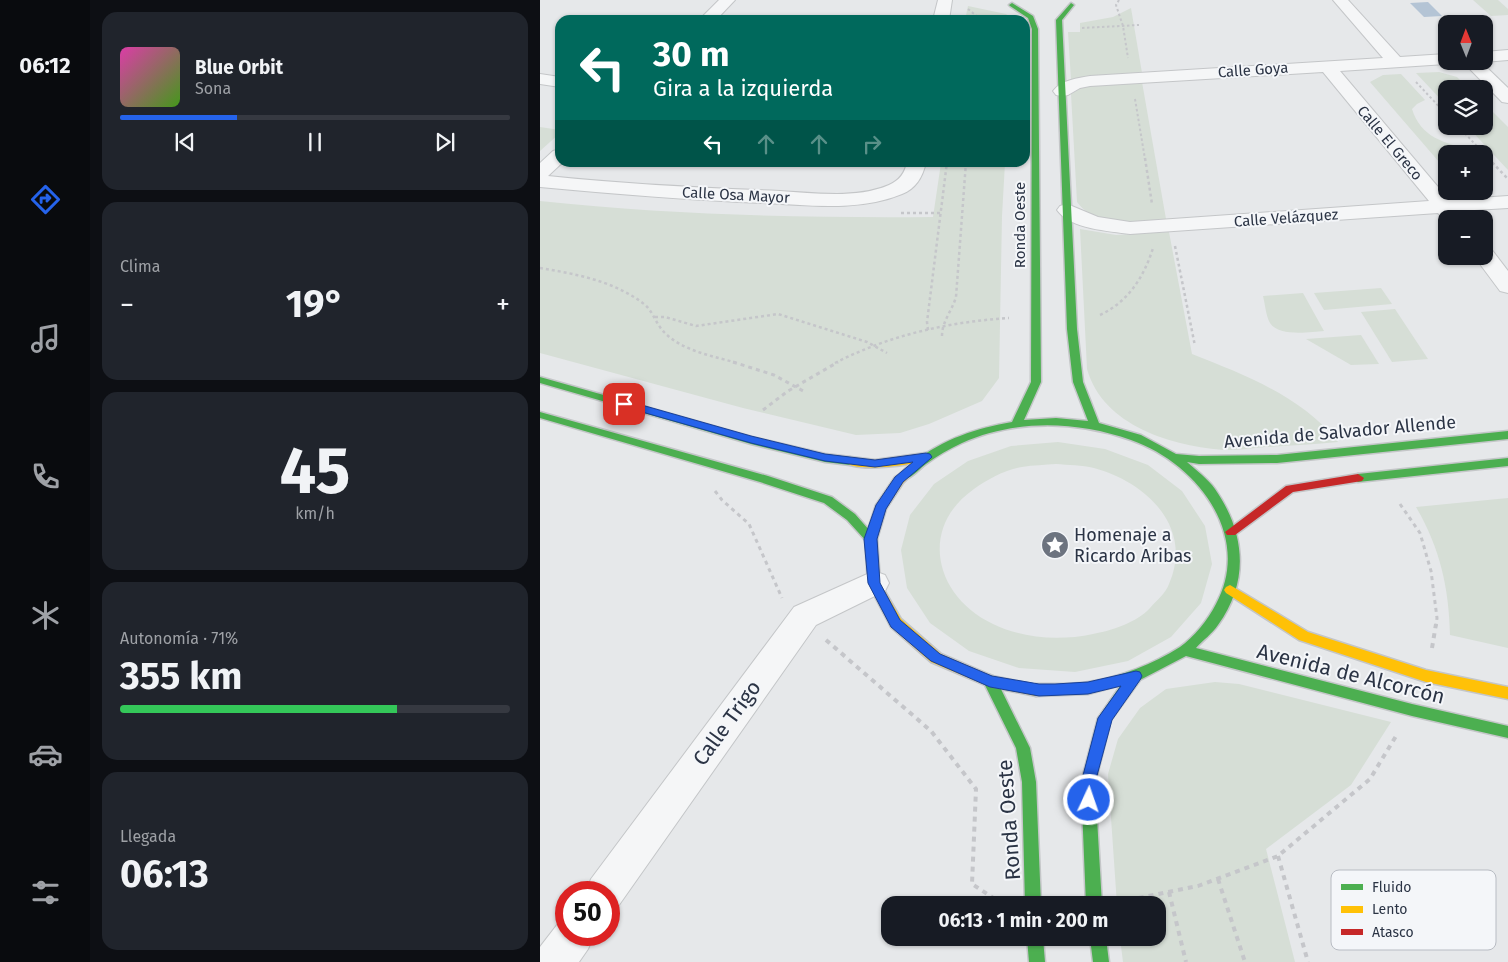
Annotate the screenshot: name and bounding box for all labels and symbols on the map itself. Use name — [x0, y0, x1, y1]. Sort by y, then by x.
north arrow — [1438, 15, 1492, 70]
street label: Calle Goya — [1217, 59, 1289, 81]
street label: Calle El Greco — [1354, 102, 1426, 184]
street label: Ronda Oeste — [1011, 182, 1029, 268]
street label: Calle Osa Mayor — [682, 183, 791, 207]
street label: Calle Velázquez — [1233, 205, 1339, 231]
pin — [603, 383, 645, 425]
street label: Avenida de Salvador Allende — [1223, 411, 1457, 453]
place label: Homenaje a Ricardo Aribas — [1074, 524, 1192, 567]
place icon: Homenaje a Ricardo Aribas — [1040, 530, 1070, 560]
street label: Avenida de Alcorcón — [1254, 638, 1448, 710]
street label: Calle Trigo — [687, 675, 767, 771]
street label: Ronda Oeste — [992, 759, 1026, 881]
position arrow — [1062, 773, 1114, 825]
legend — [1331, 870, 1496, 950]
text: Fluido — [1372, 879, 1411, 896]
speed limit sign: 50 — [555, 881, 620, 946]
text: Lento — [1372, 901, 1407, 918]
text: Atasco — [1372, 924, 1414, 941]

